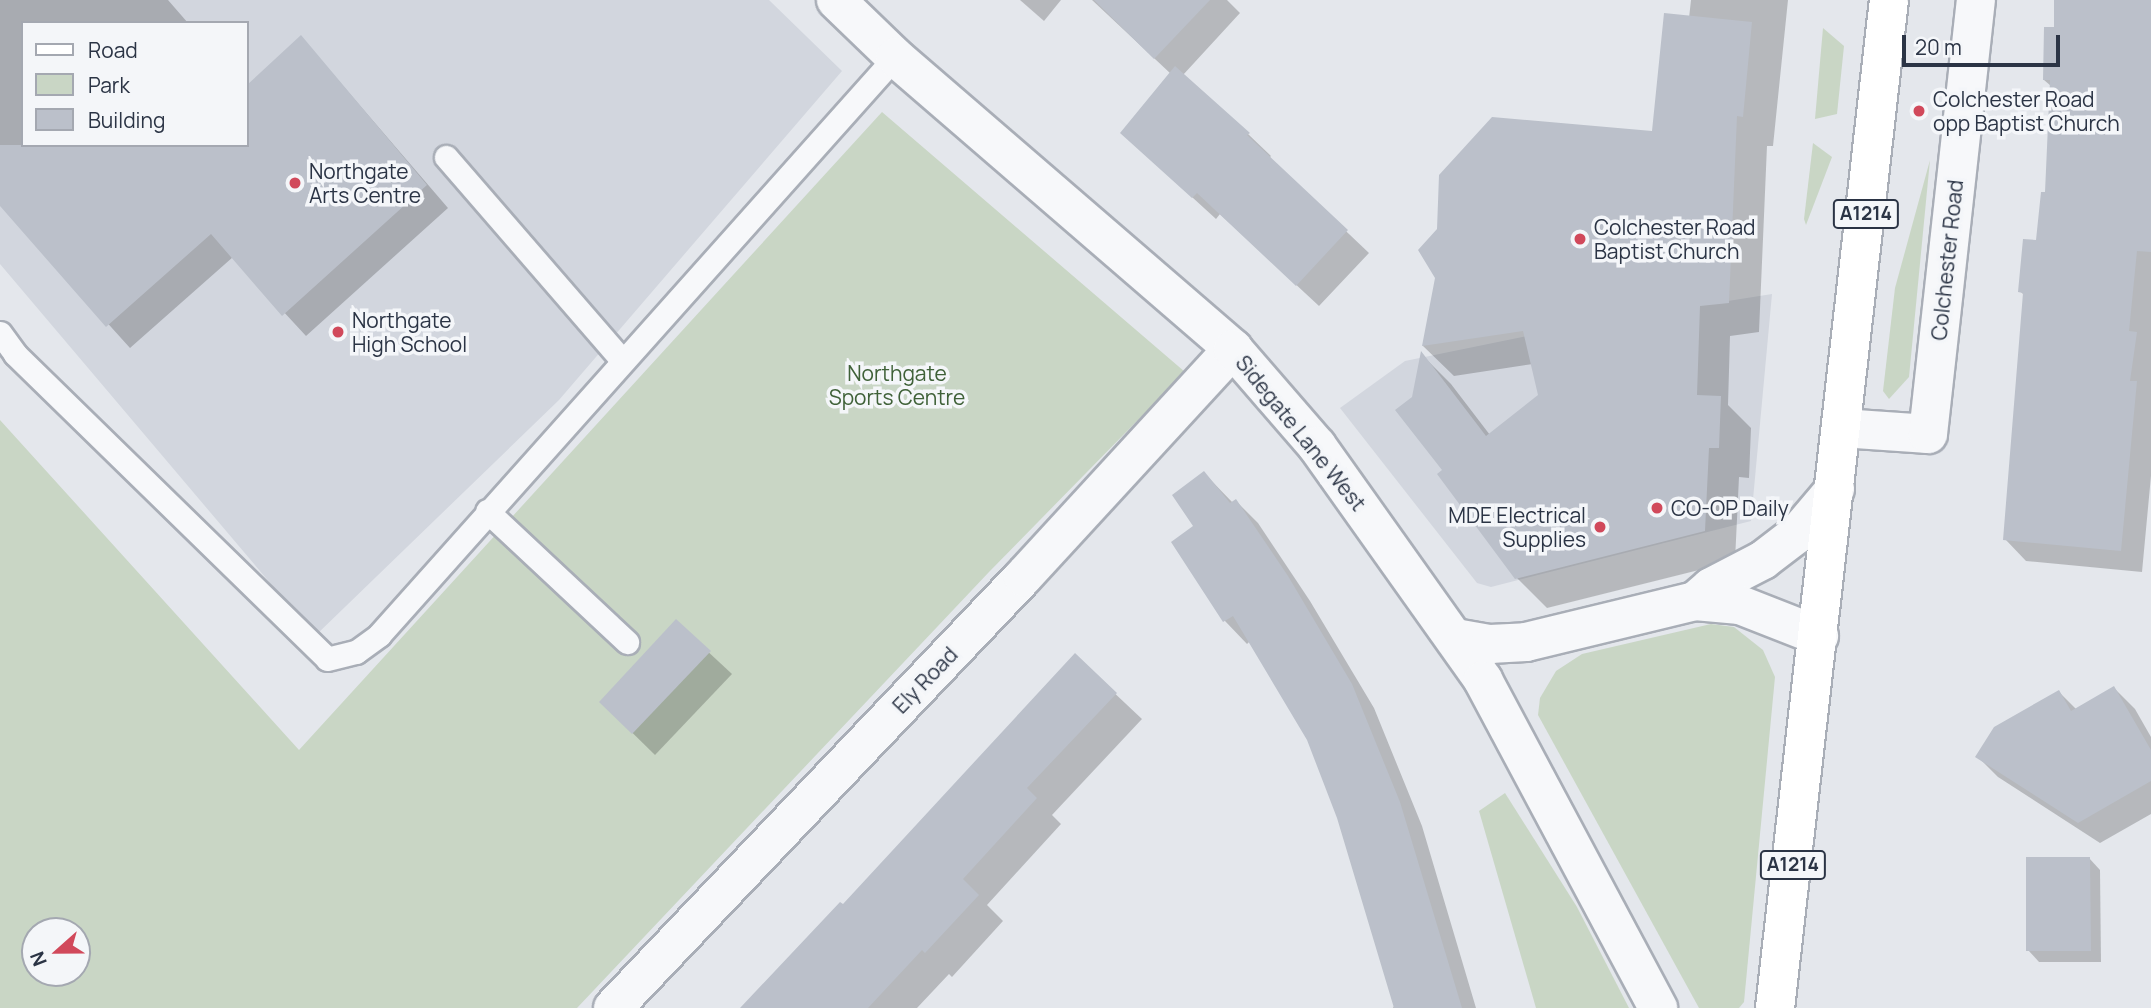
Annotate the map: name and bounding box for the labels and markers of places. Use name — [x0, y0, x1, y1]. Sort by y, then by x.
place label: Colchester Road opp Baptist Church — [1933, 86, 2120, 136]
marker: Colchester Road opp Baptist Church — [1911, 103, 1927, 119]
place label: Northgate Arts Centre — [309, 158, 421, 208]
marker: Northgate Arts Centre — [287, 175, 303, 191]
place label: Colchester Road Baptist Church — [1594, 214, 1756, 264]
marker: Colchester Road Baptist Church — [1572, 231, 1588, 247]
place label: Northgate High School — [352, 307, 467, 357]
marker: Northgate High School — [330, 324, 346, 340]
place label: CO-OP Daily — [1671, 495, 1789, 521]
marker: CO-OP Daily — [1649, 500, 1665, 516]
place label: MDE Electrical Supplies — [1448, 502, 1586, 552]
marker: MDE Electrical Supplies — [1592, 519, 1608, 535]

